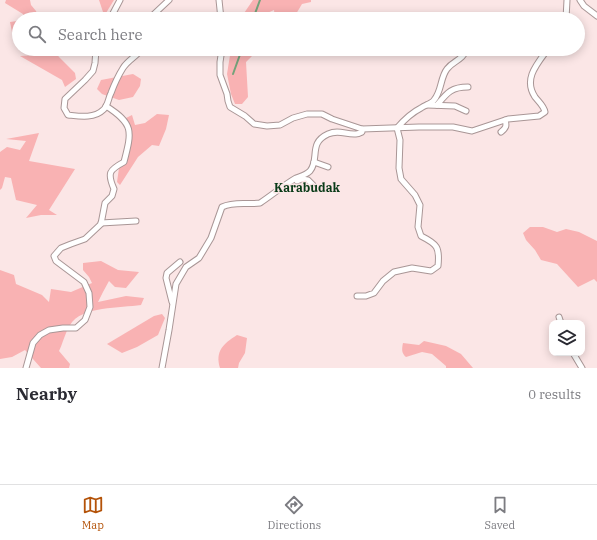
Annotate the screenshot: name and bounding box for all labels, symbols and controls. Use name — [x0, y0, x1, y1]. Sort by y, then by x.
search box — [12, 12, 585, 56]
icon: search — [26, 23, 48, 45]
text: Search here — [58, 25, 143, 44]
district label: Karabudak — [274, 180, 340, 195]
map controls — [549, 320, 585, 356]
button: layers — [549, 320, 585, 356]
text: Nearby — [16, 383, 77, 405]
text: 0 results — [528, 386, 581, 403]
tab: Map — [82, 494, 104, 532]
tab: Directions — [267, 494, 321, 532]
tab: Saved — [484, 494, 515, 532]

